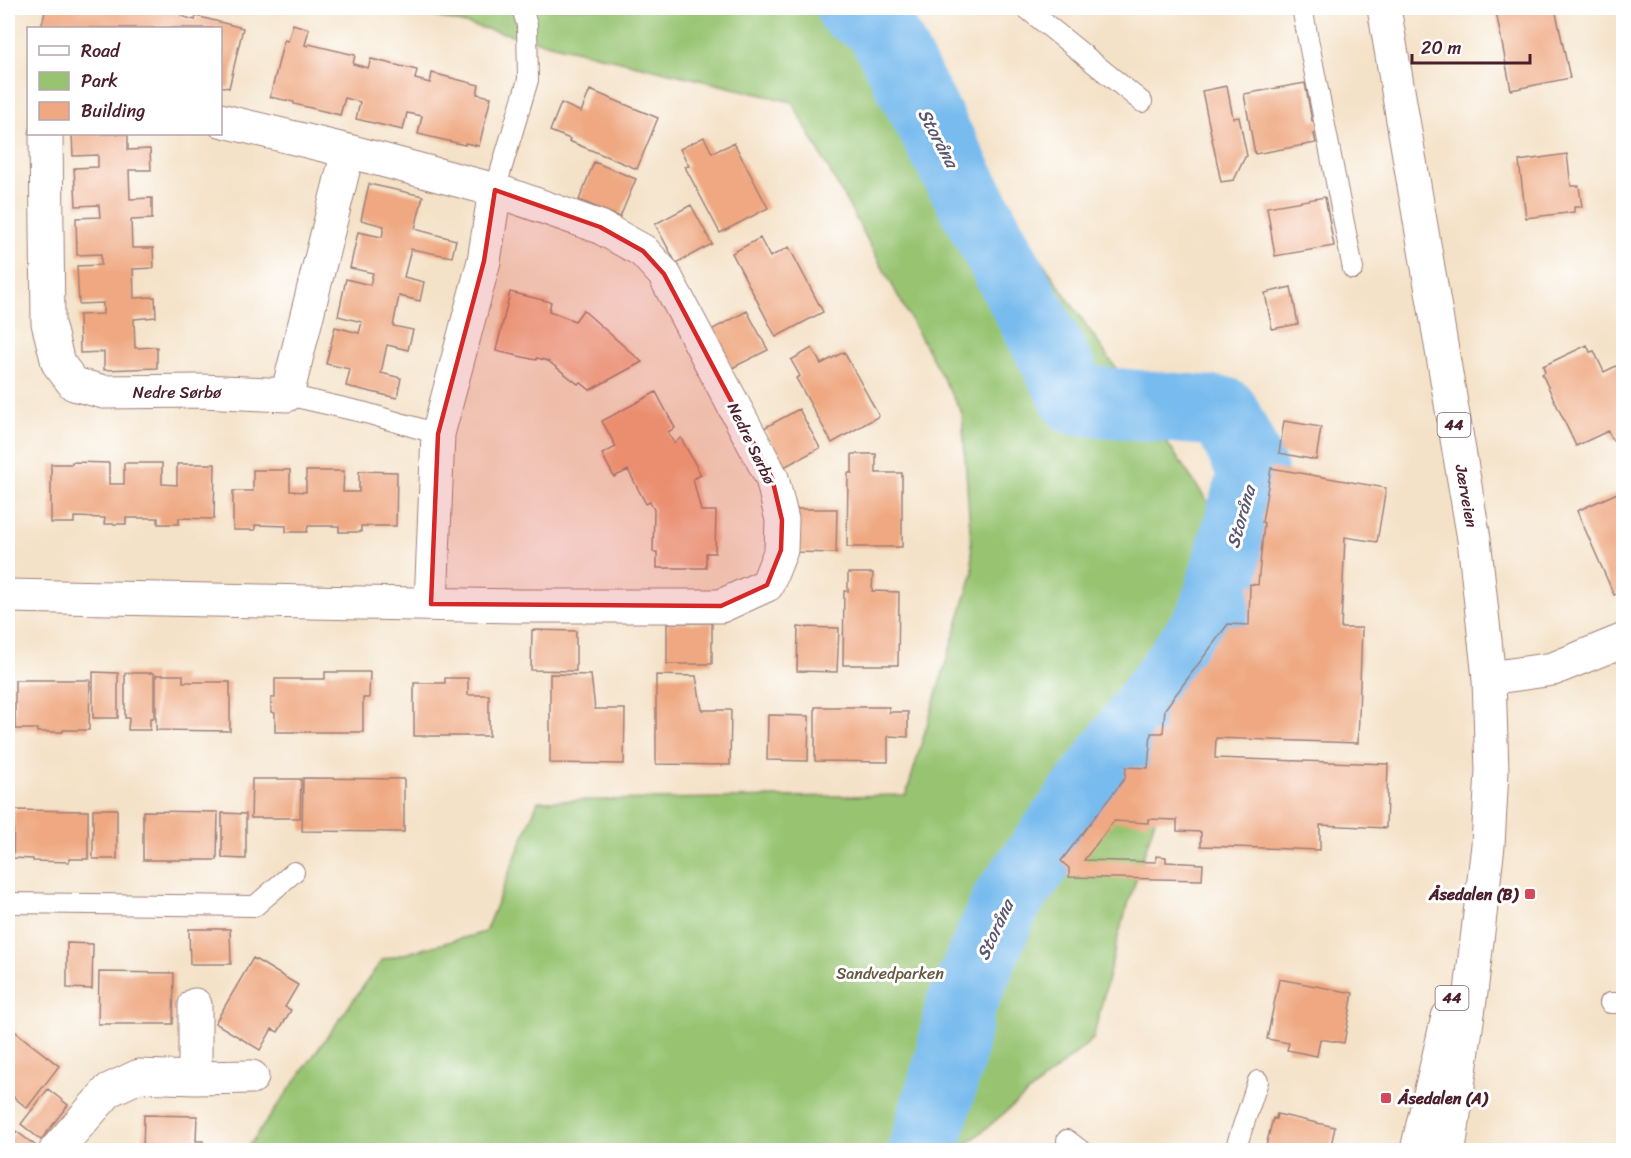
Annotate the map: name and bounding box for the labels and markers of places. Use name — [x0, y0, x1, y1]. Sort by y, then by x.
place label: Åsedalen (B) — [1428, 880, 1519, 909]
marker: Åsedalen (B) — [1523, 887, 1537, 901]
place label: Åsedalen (A) — [1397, 1084, 1489, 1113]
marker: Åsedalen (A) — [1379, 1091, 1393, 1105]

